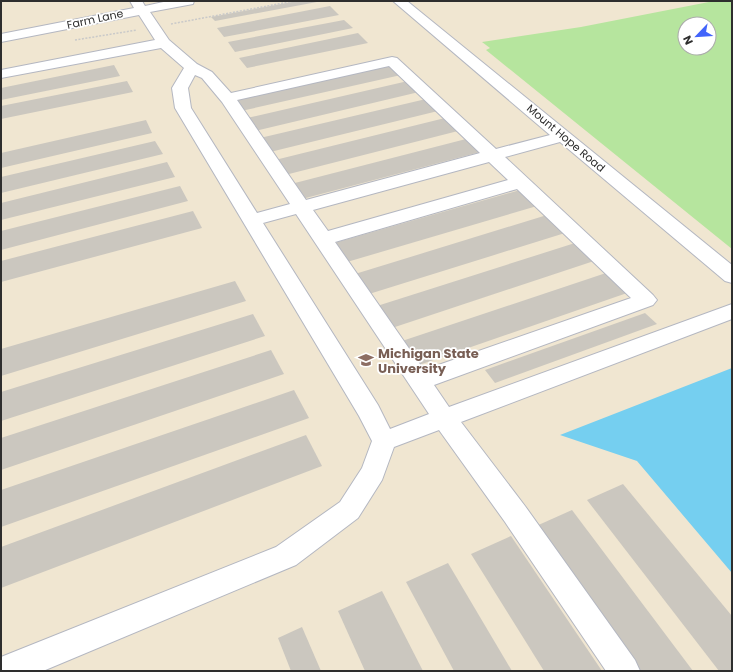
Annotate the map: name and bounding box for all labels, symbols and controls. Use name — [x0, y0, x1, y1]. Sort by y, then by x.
street label: Farm Lane — [65, 5, 125, 33]
north arrow — [677, 16, 717, 56]
text: N — [679, 33, 697, 47]
street label: Mount Hope Road — [523, 100, 609, 176]
place label: Michigan State University — [378, 344, 479, 378]
school or university icon: Michigan State University — [357, 351, 375, 369]

